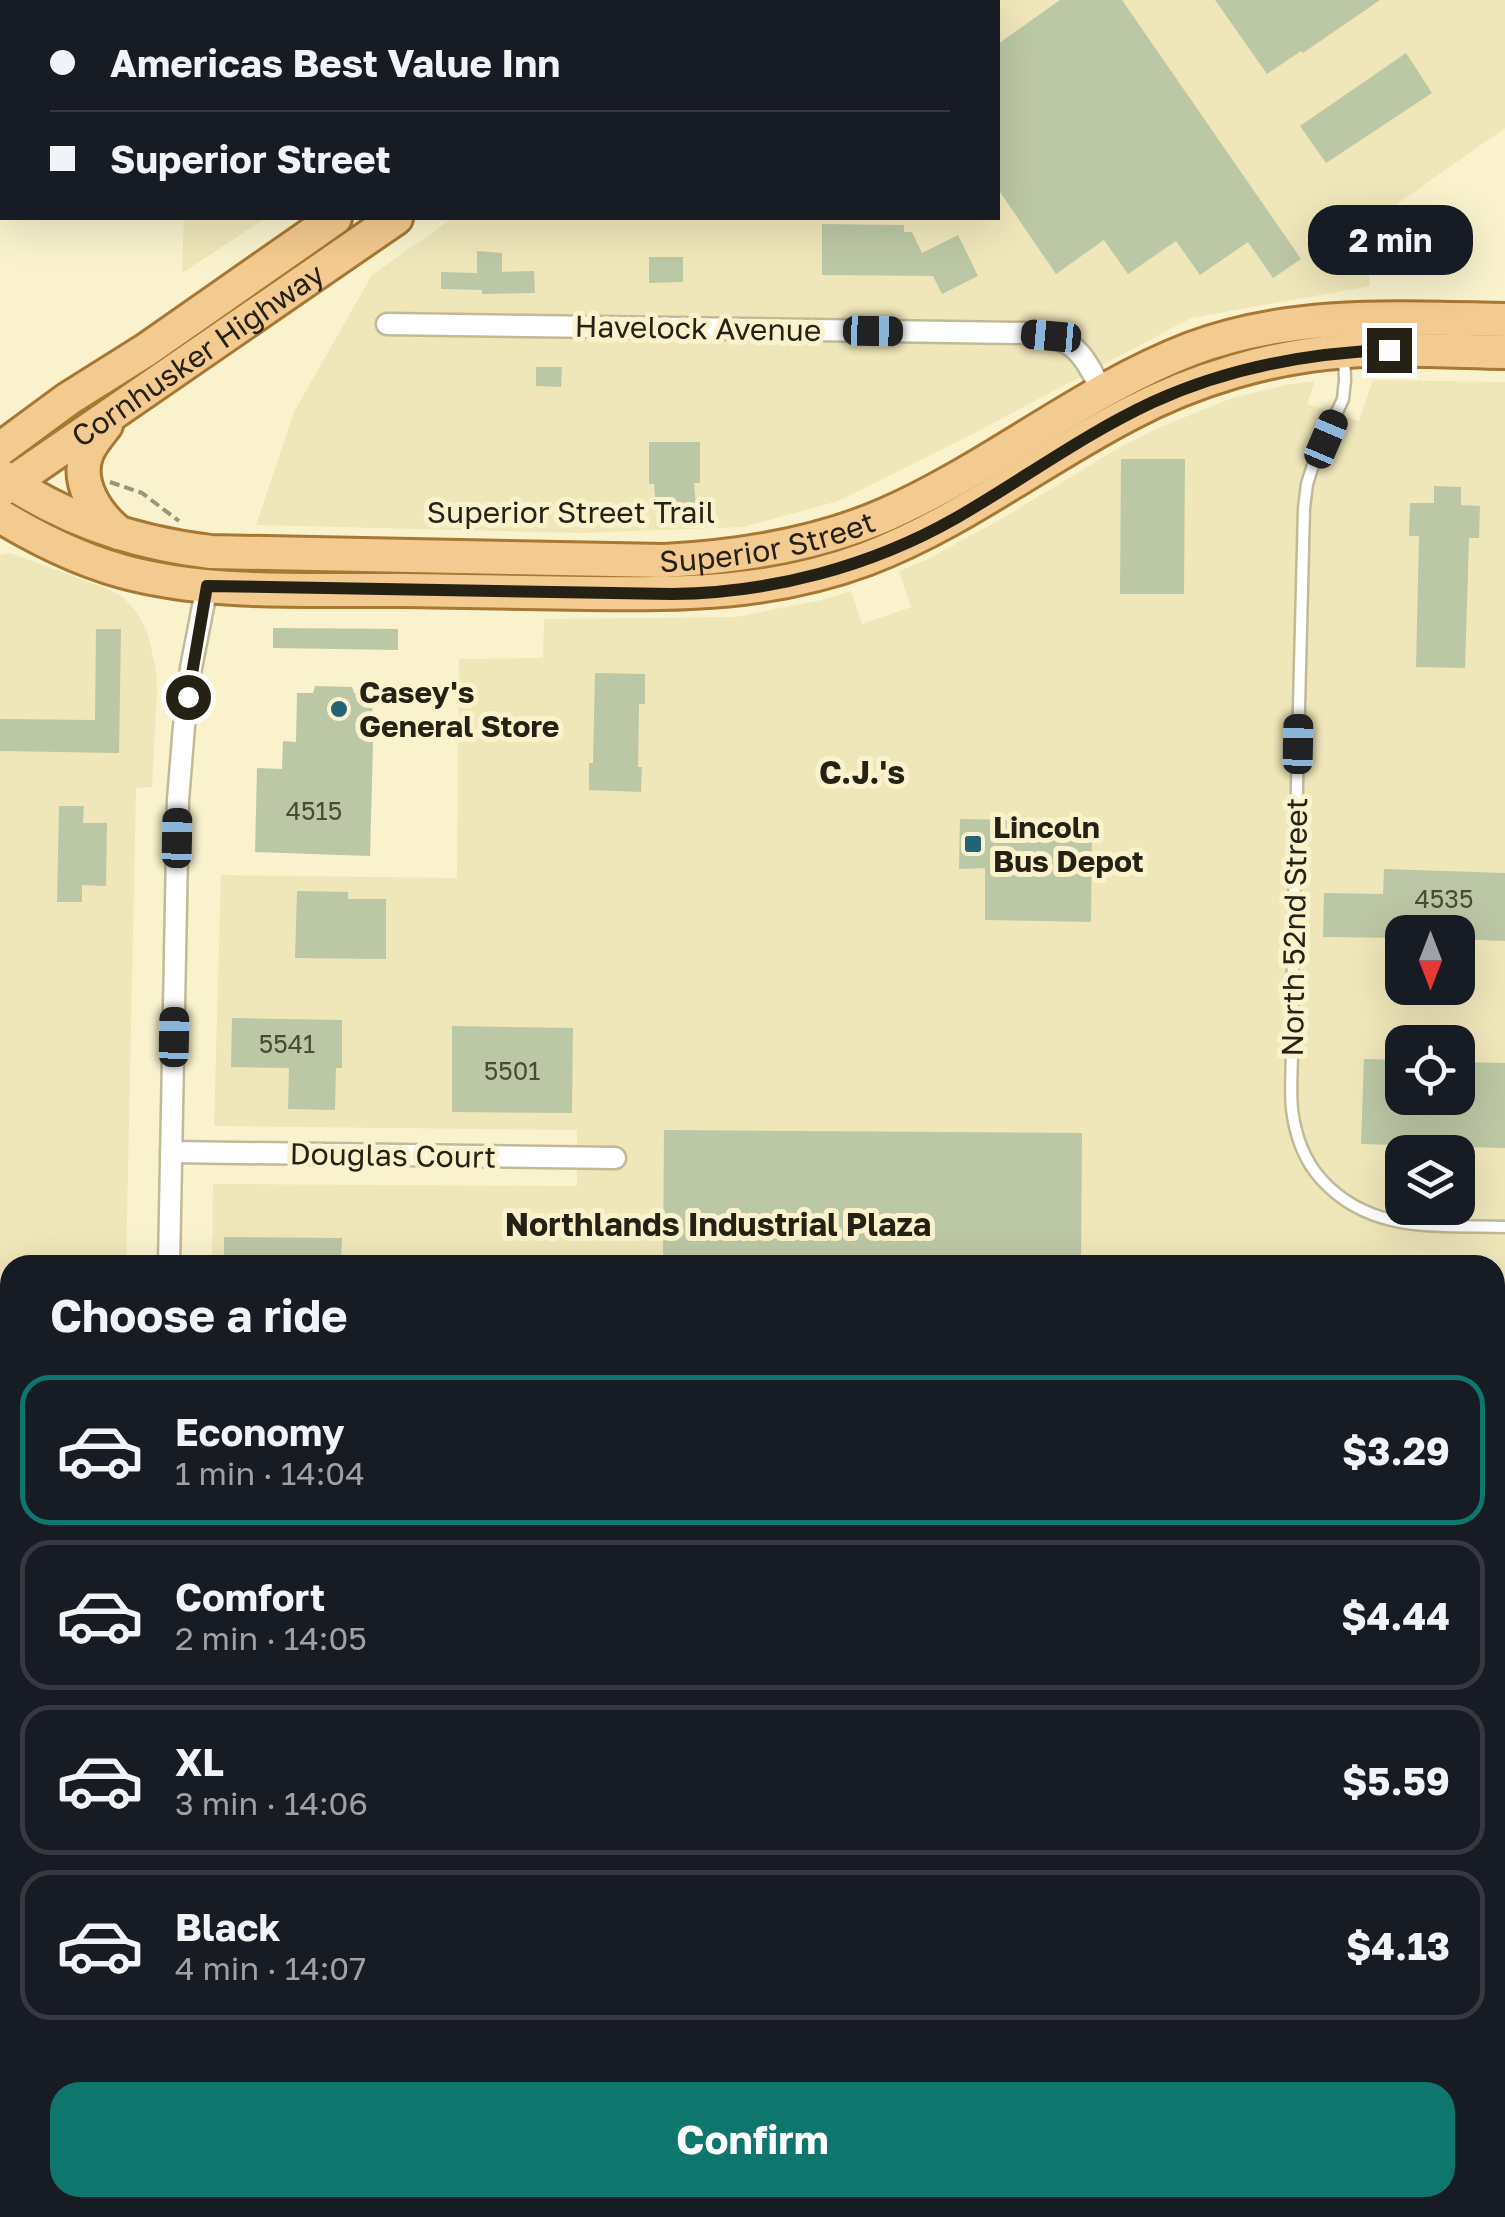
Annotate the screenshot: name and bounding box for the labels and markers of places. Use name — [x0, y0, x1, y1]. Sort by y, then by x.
place label: Casey's General Store — [359, 674, 560, 744]
marker: Casey's General Store — [328, 698, 350, 720]
place label: Lincoln Bus Depot — [993, 809, 1144, 879]
marker: Lincoln Bus Depot — [962, 833, 984, 855]

